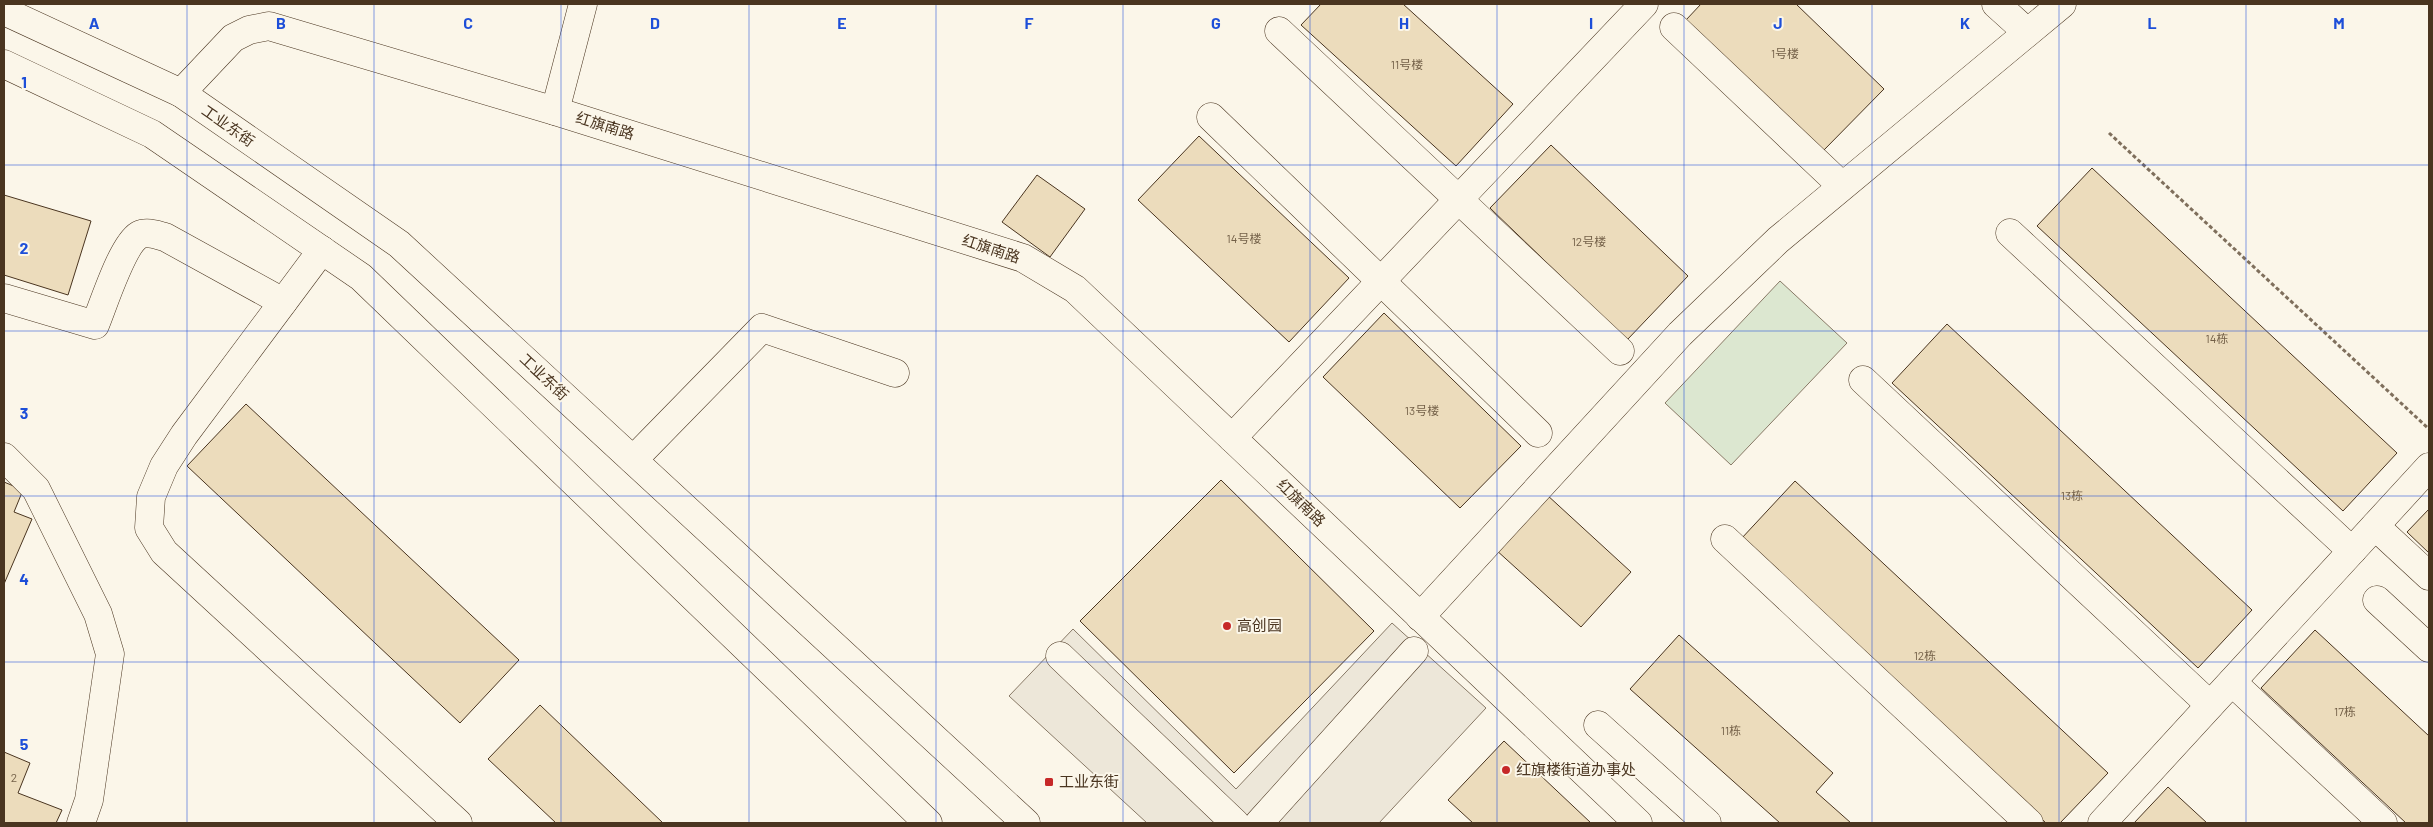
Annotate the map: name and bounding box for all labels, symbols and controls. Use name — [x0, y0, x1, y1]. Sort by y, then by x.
text: A — [89, 13, 100, 32]
text: B — [276, 13, 286, 32]
text: C — [463, 13, 473, 32]
text: D — [650, 13, 660, 32]
text: E — [837, 13, 847, 32]
text: F — [1025, 13, 1034, 32]
text: G — [1211, 13, 1221, 32]
text: H — [1399, 13, 1409, 32]
text: I — [1589, 13, 1593, 32]
text: J — [1773, 13, 1783, 32]
text: K — [1960, 13, 1970, 32]
text: L — [2147, 13, 2157, 32]
text: M — [2333, 13, 2345, 32]
house number: 1号楼 — [1771, 46, 1799, 60]
house number: 11号楼 — [1391, 57, 1423, 71]
text: 1 — [21, 72, 27, 91]
street label: 工业东街 — [199, 101, 258, 150]
street label: 红旗南路 — [574, 108, 637, 142]
street label: 红旗南路 — [960, 230, 1023, 266]
house number: 14号楼 — [1227, 231, 1261, 245]
house number: 12号楼 — [1572, 234, 1606, 248]
text: 2 — [20, 238, 29, 257]
house number: 14栋 — [2206, 331, 2228, 345]
street label: 工业东街 — [517, 349, 573, 403]
text: 3 — [20, 403, 28, 422]
house number: 13号楼 — [1405, 403, 1439, 417]
street label: 红旗南路 — [1274, 475, 1330, 530]
house number: 13栋 — [2061, 488, 2083, 502]
text: 4 — [19, 569, 29, 588]
place label: 高创园 — [1237, 616, 1282, 634]
marker: 高创园 — [1221, 620, 1233, 632]
house number: 12栋 — [1914, 648, 1936, 662]
house number: 17栋 — [2334, 704, 2356, 718]
house number: 11栋 — [1721, 723, 1741, 737]
text: 5 — [20, 734, 29, 753]
place label: 红旗楼街道办事处 — [1516, 760, 1636, 778]
marker: 红旗楼街道办事处 — [1500, 764, 1512, 776]
house number: 2 — [11, 770, 17, 784]
place label: 工业东街 — [1059, 772, 1119, 790]
marker: 工业东街 — [1043, 776, 1055, 788]

